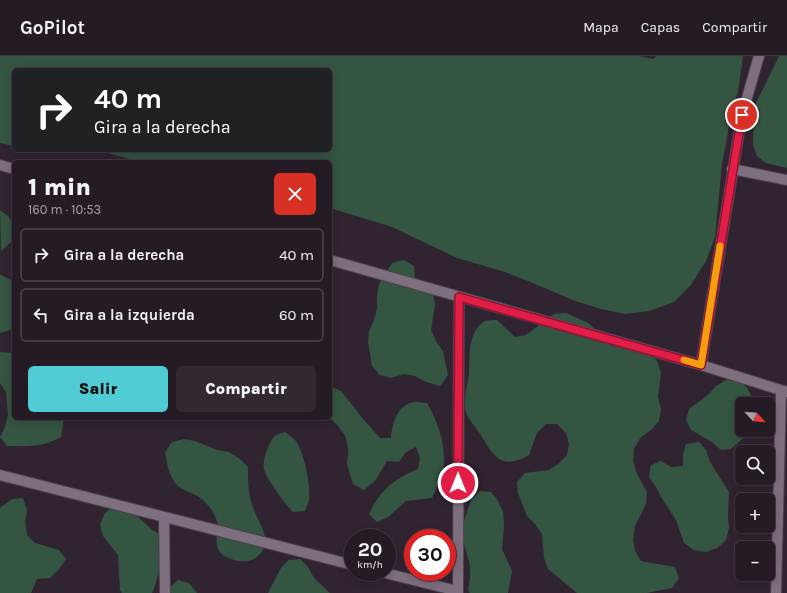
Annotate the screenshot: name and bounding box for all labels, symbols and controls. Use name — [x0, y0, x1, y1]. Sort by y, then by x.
text: GoPilot — [20, 17, 85, 39]
text: Mapa — [583, 19, 619, 36]
text: Capas — [641, 19, 680, 36]
text: Compartir — [702, 19, 767, 36]
text: 40 m — [94, 82, 162, 115]
icon: right — [28, 84, 80, 136]
pin — [725, 98, 759, 132]
icon: arrive — [731, 104, 753, 126]
text: Gira a la derecha — [94, 116, 231, 138]
text: 1 min — [28, 173, 91, 201]
button: close — [274, 173, 316, 215]
text: 160 m · 10:53 — [28, 202, 101, 217]
icon: right — [30, 244, 52, 266]
text: Gira a la derecha — [64, 246, 184, 264]
text: 40 m — [279, 246, 314, 264]
icon: left — [30, 304, 52, 326]
text: Gira a la izquierda — [64, 306, 195, 324]
text: 60 m — [279, 306, 314, 324]
button: Salir — [28, 366, 168, 412]
button: Compartir — [176, 366, 316, 412]
north arrow — [735, 397, 775, 437]
map controls — [735, 397, 775, 581]
button: search — [735, 445, 775, 485]
position arrow — [437, 462, 479, 504]
button: + — [735, 493, 775, 533]
speed limit sign: 30 — [404, 529, 456, 581]
text: 20 — [358, 538, 382, 561]
button: − — [735, 541, 775, 581]
text: km/h — [357, 559, 383, 571]

